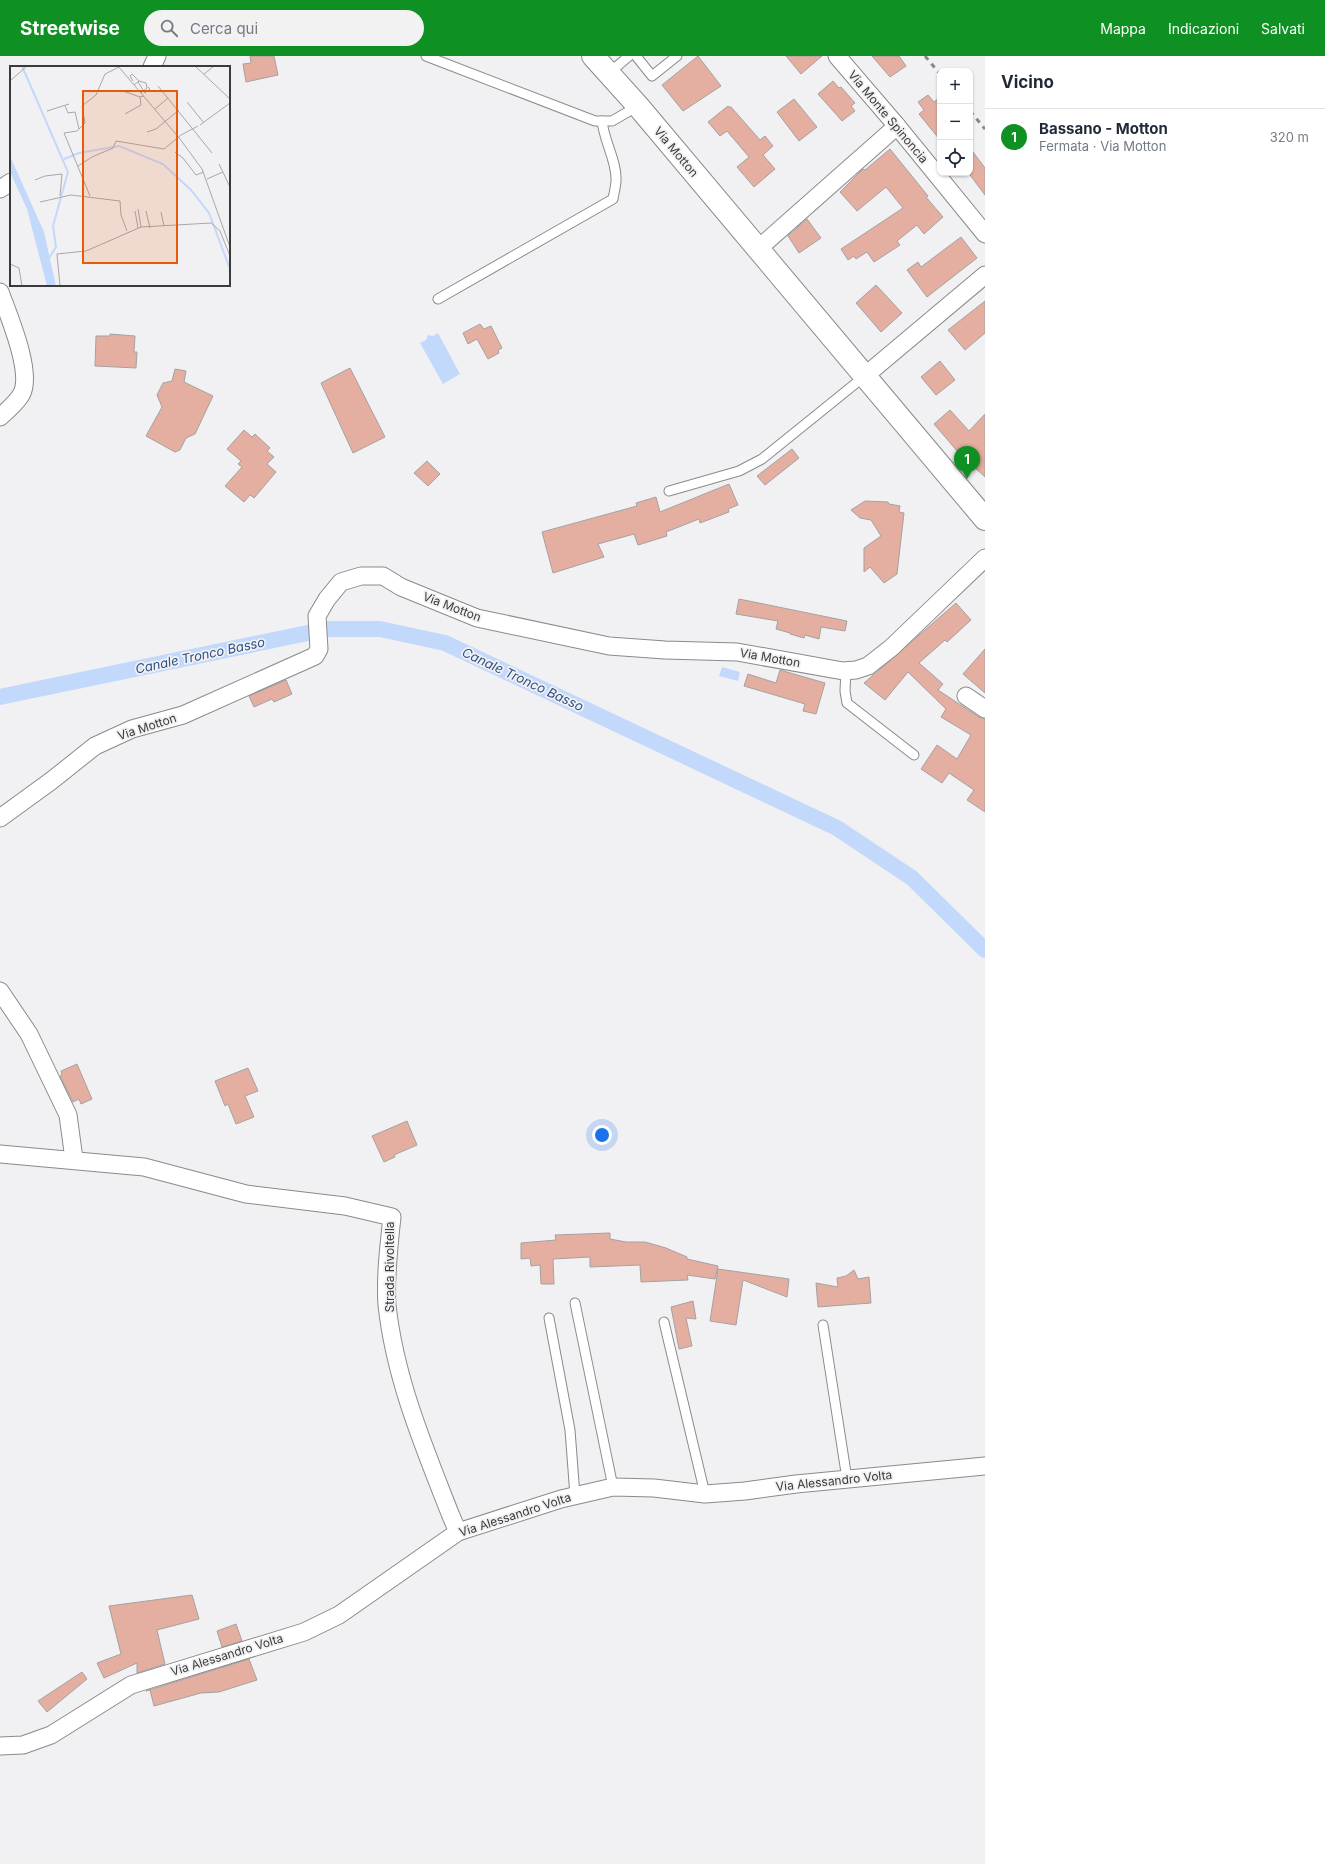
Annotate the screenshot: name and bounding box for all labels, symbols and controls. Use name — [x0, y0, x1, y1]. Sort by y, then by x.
search box — [144, 10, 424, 46]
text: Streetwise — [20, 17, 120, 40]
icon: search — [158, 17, 180, 39]
text: Cerca qui — [190, 19, 258, 38]
text: Mappa — [1100, 20, 1146, 37]
text: Indicazioni — [1168, 20, 1239, 37]
text: Salvati — [1261, 20, 1305, 37]
inset map — [10, 66, 230, 286]
street label: Via Monte Spinoncia — [845, 67, 932, 166]
map controls — [937, 68, 973, 176]
button: + — [937, 68, 973, 104]
text: Vicino — [1001, 72, 1054, 92]
button: − — [937, 104, 973, 140]
text: Bassano - Motton — [1039, 119, 1168, 138]
street label: Via Motton — [651, 123, 702, 180]
text: 1 — [1011, 129, 1017, 145]
text: 320 m — [1270, 129, 1309, 145]
text: Fermata · Via Motton — [1039, 138, 1166, 154]
button: locate — [937, 140, 973, 176]
pin: 1 — [954, 446, 980, 479]
street label: Via Motton — [421, 589, 483, 624]
water label: Canale Tronco Basso — [134, 633, 266, 677]
water label: Canale Tronco Basso — [460, 644, 586, 714]
street label: Via Motton — [739, 645, 801, 670]
street label: Via Motton — [115, 710, 178, 743]
your location — [592, 1125, 612, 1145]
street label: Strada Rivoltella — [382, 1221, 397, 1313]
street label: Via Alessandro Volta — [775, 1467, 893, 1494]
street label: Via Alessandro Volta — [457, 1489, 573, 1540]
street label: Via Alessandro Volta — [169, 1630, 285, 1679]

